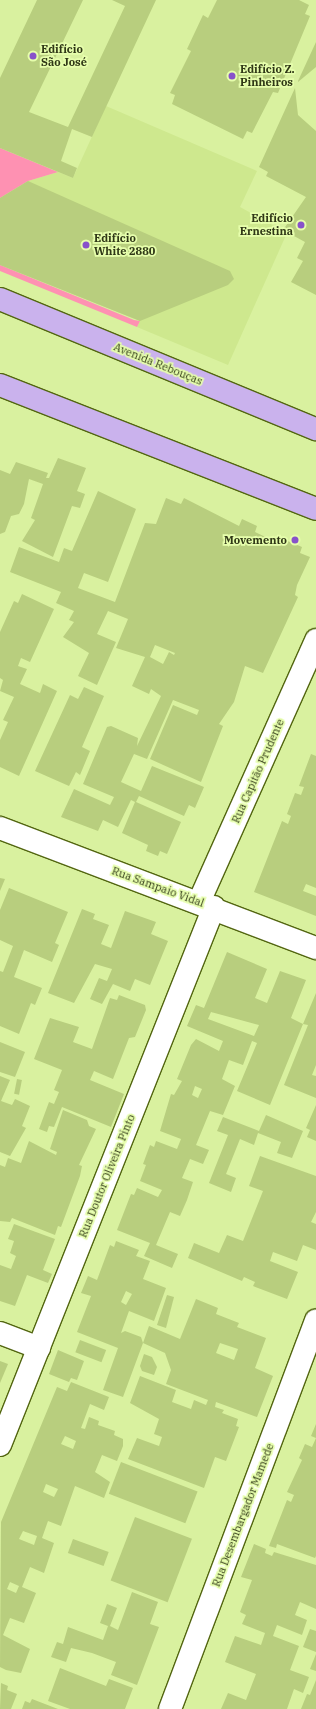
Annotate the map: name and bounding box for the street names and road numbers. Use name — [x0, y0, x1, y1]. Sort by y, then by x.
street label: Avenida Rebouças — [112, 340, 204, 388]
street label: Rua Capitão Prudente — [229, 717, 287, 825]
street label: Rua Sampaio Vidal — [110, 864, 206, 910]
street label: Rua Doutor Oliveira Pinto — [76, 1112, 138, 1240]
street label: Rua Desembargador Mamede — [209, 1441, 277, 1589]

